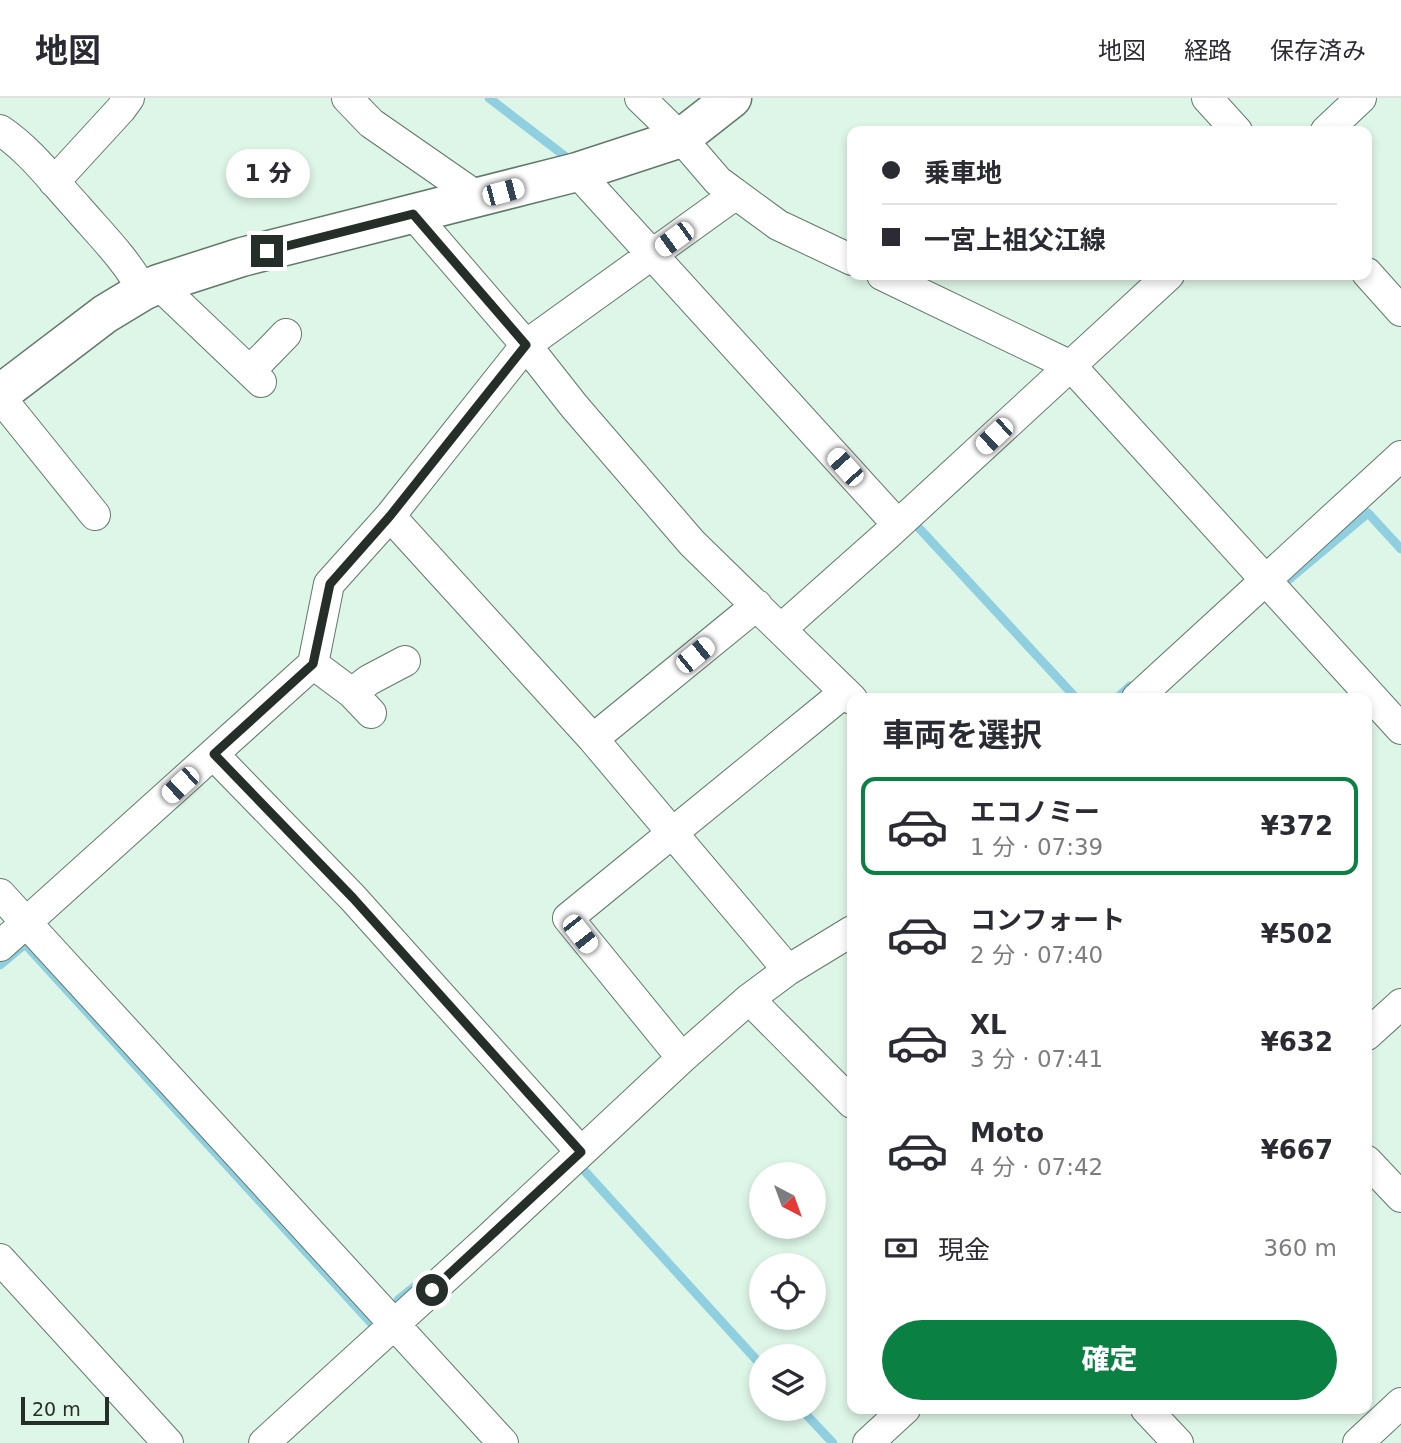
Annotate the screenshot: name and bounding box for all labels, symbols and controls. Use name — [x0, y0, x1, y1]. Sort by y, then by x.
text: 地図 — [35, 31, 101, 70]
text: 地図 — [1098, 37, 1146, 65]
text: 経路 — [1184, 37, 1232, 65]
text: 保存済み — [1270, 37, 1366, 65]
callout: 1 分 — [225, 150, 309, 198]
text: 乗車地 — [924, 158, 1002, 188]
text: 1 分 — [244, 160, 292, 186]
car — [480, 176, 527, 208]
car — [651, 218, 698, 260]
text: 一宮上祖父江線 — [924, 225, 1106, 255]
route end — [251, 235, 283, 267]
car — [972, 414, 1017, 458]
car — [824, 444, 867, 490]
car — [673, 634, 718, 676]
text: 車両を選択 — [882, 716, 1042, 754]
car — [158, 763, 203, 807]
icon: car — [886, 795, 949, 858]
text: エコノミー — [970, 797, 1100, 827]
text: ¥372 — [1261, 811, 1333, 841]
text: 1 分 · 07:39 — [970, 834, 1103, 860]
icon: car — [886, 903, 949, 966]
text: コンフォート — [970, 905, 1125, 935]
car — [559, 911, 602, 957]
text: ¥502 — [1261, 919, 1333, 949]
text: 2 分 · 07:40 — [970, 942, 1103, 968]
text: XL — [970, 1010, 1007, 1040]
icon: car — [886, 1011, 949, 1074]
text: ¥632 — [1261, 1027, 1333, 1057]
text: 3 分 · 07:41 — [970, 1046, 1103, 1072]
text: Moto — [970, 1118, 1044, 1148]
icon: car — [886, 1119, 949, 1182]
text: ¥667 — [1261, 1135, 1333, 1165]
text: 4 分 · 07:42 — [970, 1154, 1103, 1180]
north arrow — [749, 1162, 826, 1239]
map controls — [749, 1162, 826, 1421]
icon: cash — [882, 1229, 920, 1267]
text: 現金 — [938, 1235, 990, 1265]
text: 360 m — [1263, 1235, 1337, 1261]
button: locate — [749, 1253, 826, 1330]
route start — [416, 1274, 448, 1306]
button: 確定 — [882, 1320, 1337, 1400]
button: layers — [749, 1344, 826, 1421]
scale bar — [21, 1394, 108, 1426]
text: 20 m — [32, 1398, 81, 1420]

